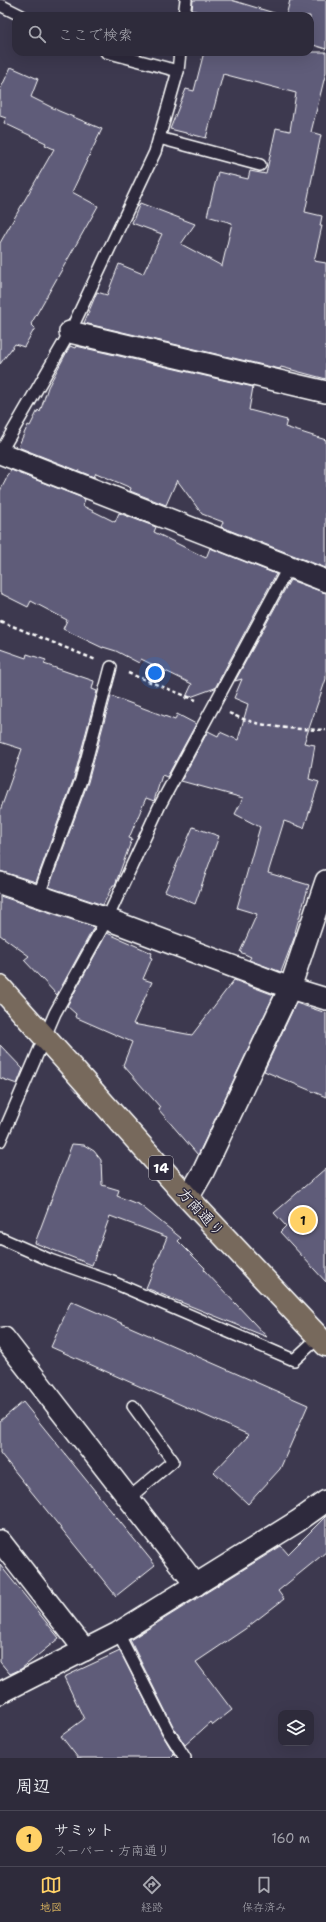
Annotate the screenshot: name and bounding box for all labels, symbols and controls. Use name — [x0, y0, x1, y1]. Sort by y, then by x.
search box — [12, 12, 314, 56]
icon: search — [26, 23, 48, 45]
text: ここで検索 — [58, 25, 133, 45]
your location — [145, 663, 165, 683]
road number: 14 — [149, 1156, 173, 1180]
street label: 方南通り — [173, 1183, 229, 1241]
pin: 1 — [290, 1205, 316, 1235]
map controls — [278, 1710, 314, 1746]
button: layers — [278, 1710, 314, 1746]
text: 周辺 — [16, 1775, 50, 1797]
text: サミット — [54, 1820, 114, 1840]
text: 1 — [26, 1830, 32, 1847]
text: 160 m — [272, 1830, 310, 1847]
text: スーパー · 方南通り — [54, 1842, 170, 1859]
tab: 地図 — [40, 1874, 62, 1915]
tab: 経路 — [141, 1874, 163, 1915]
tab: 保存済み — [242, 1874, 286, 1915]

